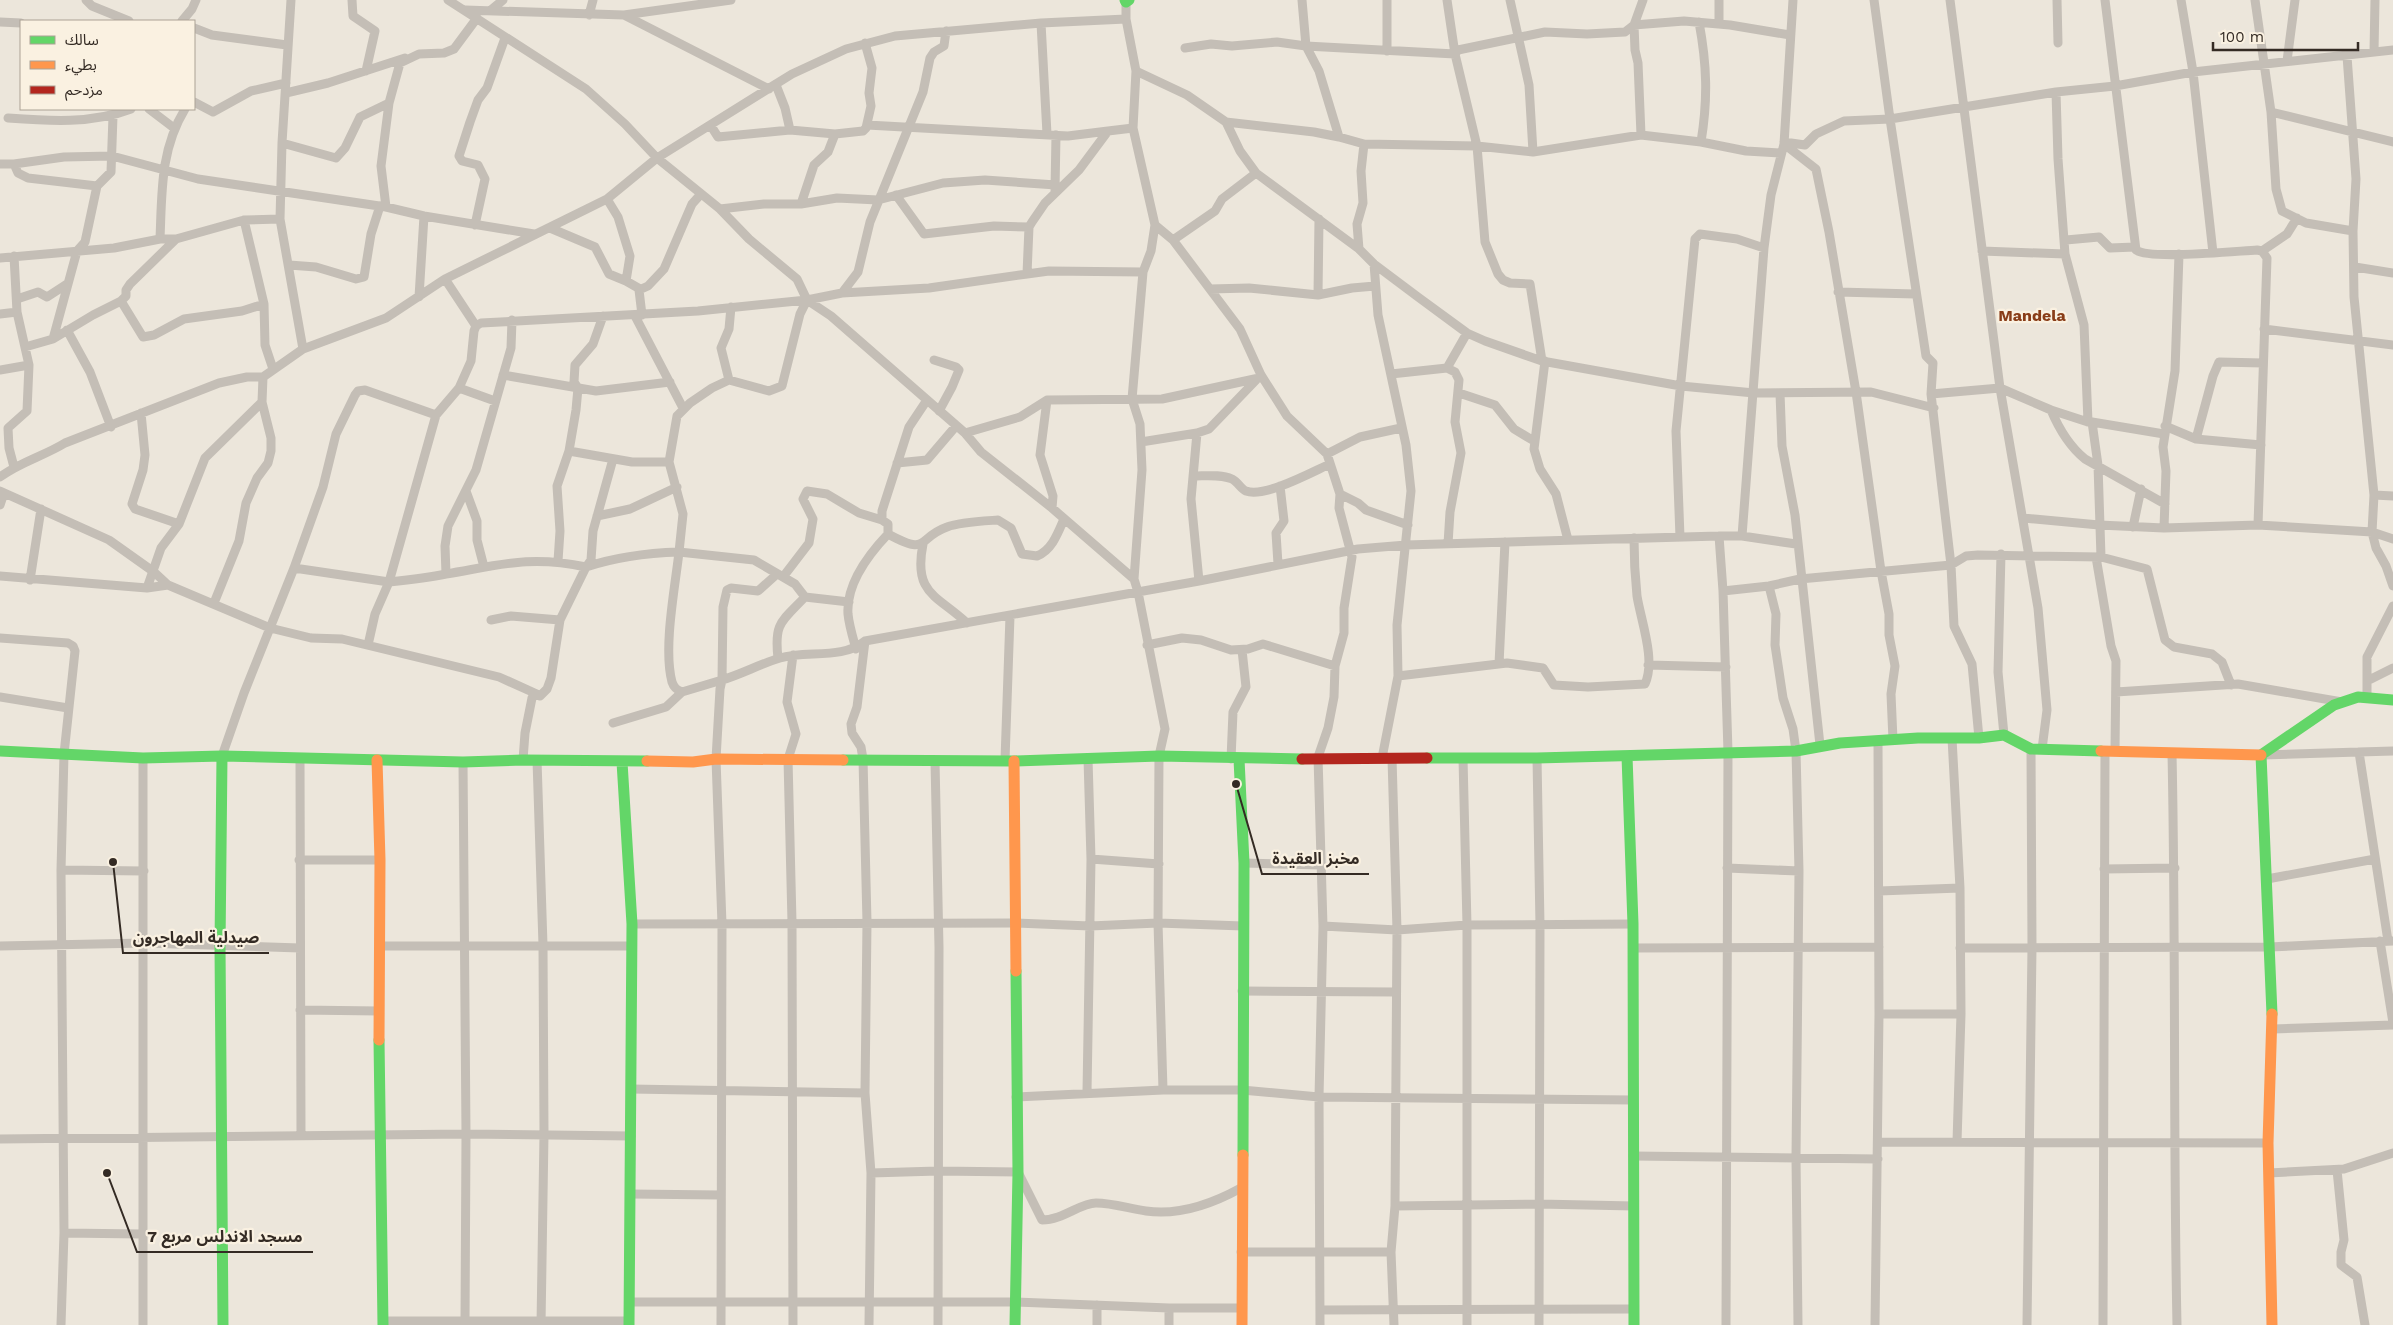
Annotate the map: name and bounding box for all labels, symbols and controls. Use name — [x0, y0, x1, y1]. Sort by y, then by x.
legend — [20, 20, 195, 110]
scale bar — [2213, 20, 2358, 52]
text: 100 m — [2220, 28, 2264, 46]
text: سالك — [65, 31, 99, 49]
text: بطيء — [65, 56, 97, 76]
text: مزدحم — [65, 81, 103, 101]
district label: Mandela — [1998, 306, 2067, 325]
callout: مخبز العقيدة — [1262, 843, 1369, 874]
text: مخبز العقيدة — [1272, 849, 1360, 868]
callout: صيدلية المهاجرون — [123, 922, 269, 953]
text: صيدلية المهاجرون — [133, 928, 259, 947]
callout: مسجد الاندلس مربع 7 — [137, 1221, 313, 1252]
text: مسجد الاندلس مربع 7 — [147, 1227, 303, 1249]

